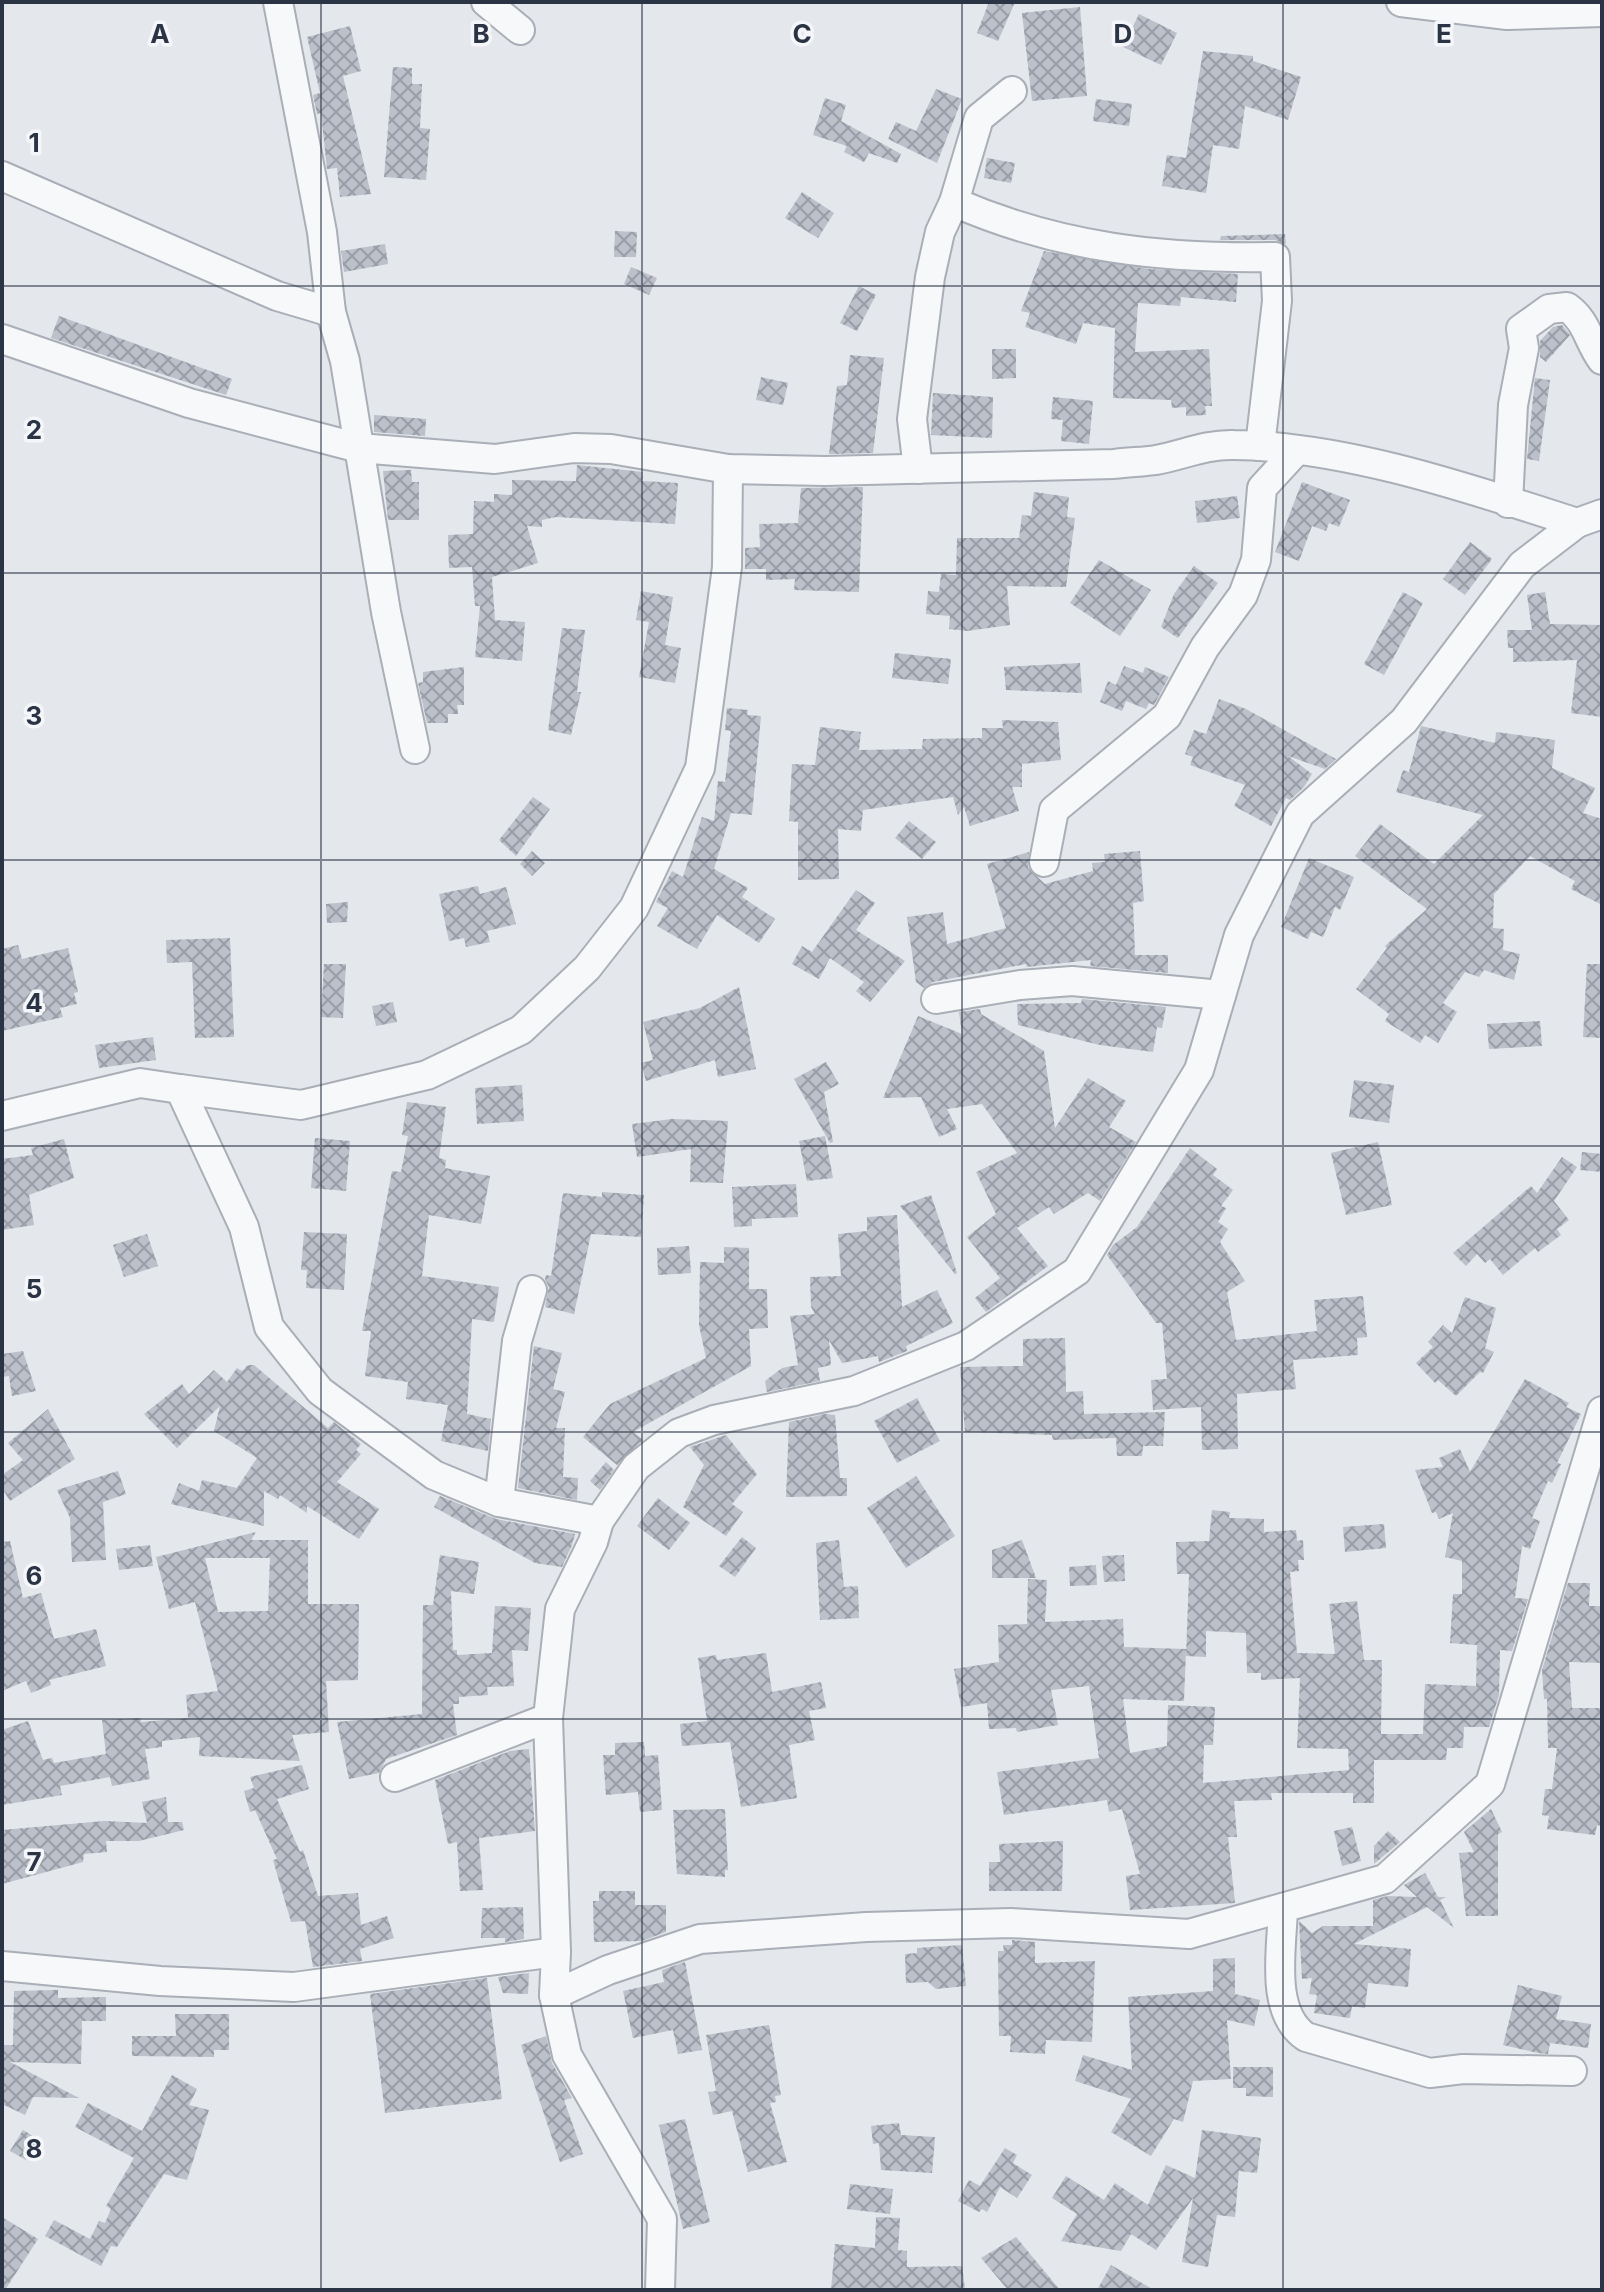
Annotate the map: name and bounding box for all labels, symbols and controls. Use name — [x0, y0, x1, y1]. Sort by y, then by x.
text: A — [150, 18, 170, 49]
text: B — [472, 18, 490, 49]
text: C — [792, 18, 812, 49]
text: D — [1114, 18, 1132, 49]
text: E — [1436, 18, 1452, 49]
text: 1 — [28, 127, 40, 158]
text: 2 — [26, 414, 42, 445]
text: 3 — [26, 700, 42, 731]
text: 4 — [25, 987, 43, 1018]
text: 5 — [26, 1273, 42, 1304]
text: 6 — [26, 1560, 42, 1591]
text: 7 — [26, 1846, 42, 1877]
text: 8 — [26, 2133, 42, 2164]

